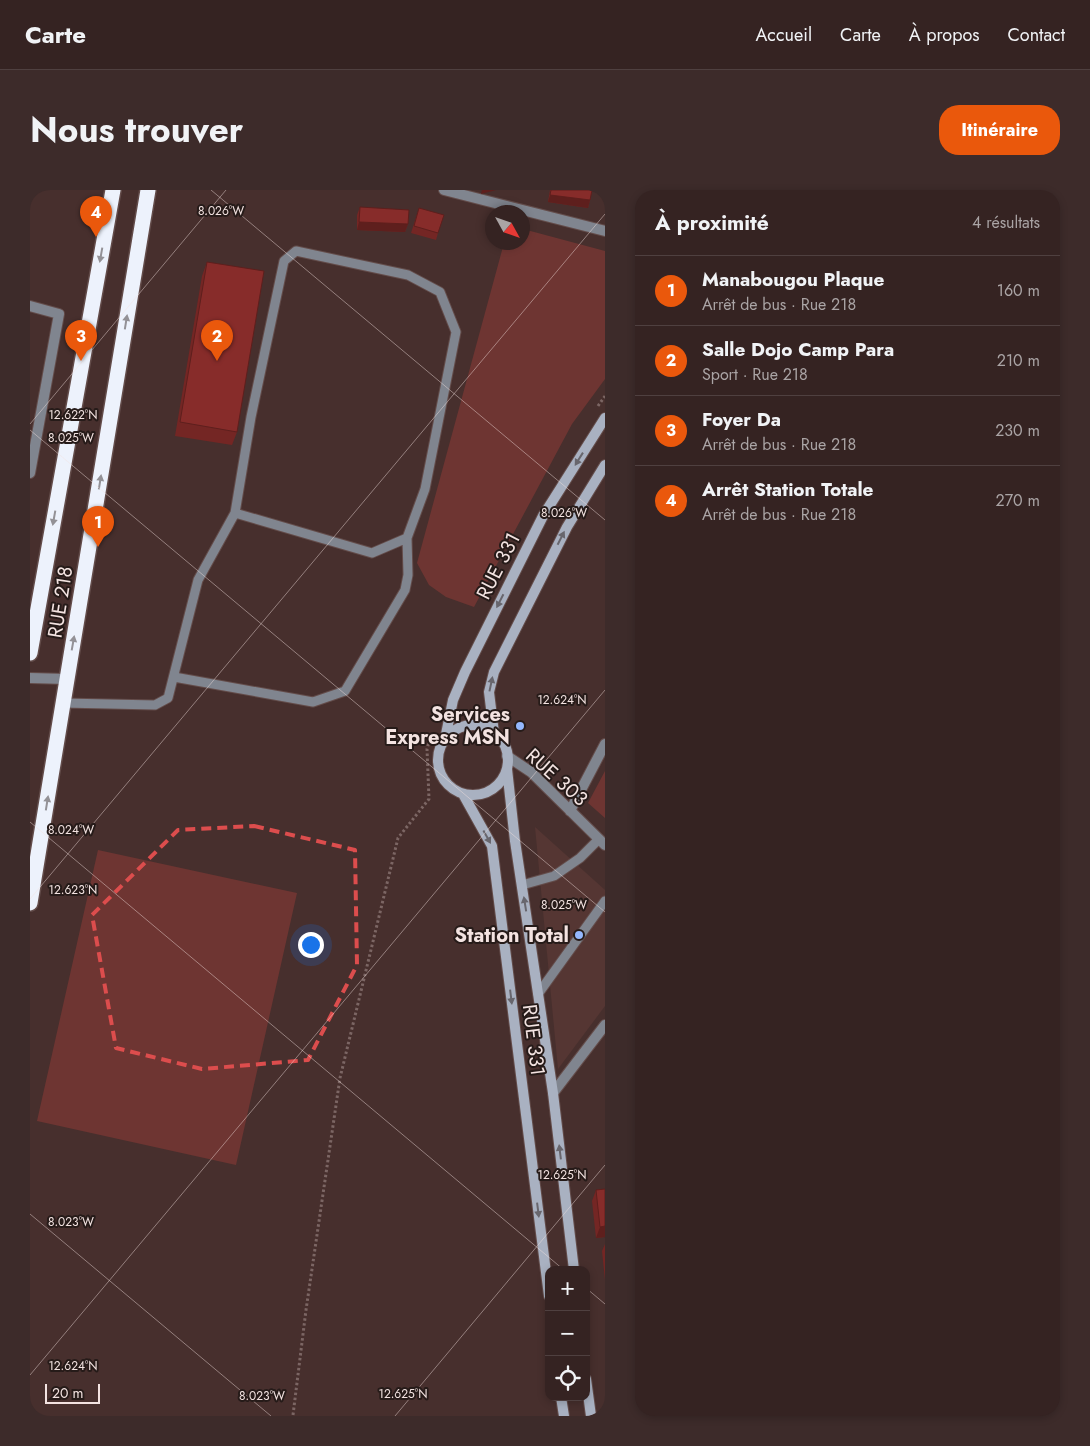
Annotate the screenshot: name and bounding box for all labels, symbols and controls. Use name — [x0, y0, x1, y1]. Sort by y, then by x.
text: Carte — [25, 17, 86, 52]
text: Accueil — [755, 22, 812, 48]
text: Carte — [840, 22, 881, 48]
text: À propos — [909, 22, 979, 48]
text: Contact — [1007, 22, 1065, 48]
text: Nous trouver — [30, 105, 243, 155]
button: Itinéraire — [939, 105, 1060, 155]
pin: 4 — [80, 196, 112, 237]
text: 8.026°W — [198, 202, 244, 220]
north arrow — [485, 205, 530, 250]
text: À proximité — [655, 208, 769, 238]
text: 4 résultats — [972, 211, 1040, 234]
one-way arrow — [97, 248, 105, 264]
text: Manabougou Plaque — [702, 266, 884, 293]
text: 1 — [667, 279, 675, 302]
text: 160 m — [997, 279, 1040, 302]
text: Arrêt de bus · Rue 218 — [702, 293, 856, 316]
one-way arrow — [123, 314, 131, 330]
pin: 3 — [65, 320, 97, 361]
pin: 2 — [201, 320, 233, 361]
text: Salle Dojo Camp Para — [702, 336, 894, 363]
text: 2 — [666, 349, 676, 372]
text: 210 m — [997, 349, 1040, 372]
text: Sport · Rue 218 — [702, 363, 808, 386]
text: 12.622°N — [48, 406, 98, 424]
text: Foyer Da — [702, 406, 781, 433]
text: 3 — [666, 419, 676, 442]
text: 230 m — [995, 419, 1040, 442]
text: 8.025°W — [48, 429, 94, 447]
text: Arrêt de bus · Rue 218 — [702, 433, 856, 456]
one-way arrow — [574, 453, 584, 466]
one-way arrow — [96, 474, 104, 490]
text: Arrêt Station Totale — [702, 476, 873, 503]
text: 4 — [665, 489, 677, 512]
text: 270 m — [996, 489, 1040, 512]
text: Arrêt de bus · Rue 218 — [702, 503, 856, 526]
text: 8.026°W — [541, 504, 587, 522]
pin: 1 — [82, 506, 114, 547]
one-way arrow — [50, 511, 58, 527]
street label: RUE 331 — [469, 528, 528, 605]
one-way arrow — [557, 531, 565, 545]
street label: RUE 218 — [41, 564, 80, 640]
one-way arrow — [496, 594, 504, 608]
one-way arrow — [70, 634, 78, 650]
one-way arrow — [488, 676, 496, 692]
text: 12.624°N — [537, 691, 587, 709]
place label: Services Express MSN — [385, 700, 510, 752]
marker: Services Express MSN — [514, 720, 526, 732]
street label: RUE 303 — [519, 742, 594, 813]
one-way arrow — [43, 795, 51, 811]
text: 8.024°W — [48, 821, 94, 839]
one-way arrow — [483, 830, 491, 844]
text: 12.623°N — [49, 881, 97, 899]
one-way arrow — [520, 896, 528, 912]
text: 8.025°W — [541, 896, 587, 914]
place label: Station Total — [455, 921, 569, 950]
marker: Station Total — [573, 929, 585, 941]
your location — [298, 932, 324, 958]
one-way arrow — [507, 989, 515, 1005]
street label: RUE 331 — [515, 1003, 552, 1077]
one-way arrow — [556, 1143, 564, 1159]
text: 12.625°N — [538, 1166, 586, 1184]
one-way arrow — [534, 1203, 542, 1219]
text: 8.023°W — [48, 1213, 94, 1231]
map controls — [545, 1266, 590, 1401]
button: + — [545, 1266, 590, 1311]
button: − — [545, 1311, 590, 1356]
button: locate — [545, 1356, 590, 1401]
text: 12.624°N — [48, 1357, 98, 1375]
scale bar — [45, 1381, 100, 1404]
text: 20 m — [52, 1383, 84, 1403]
text: 12.625°N — [379, 1385, 427, 1403]
text: 8.023°W — [239, 1387, 285, 1405]

